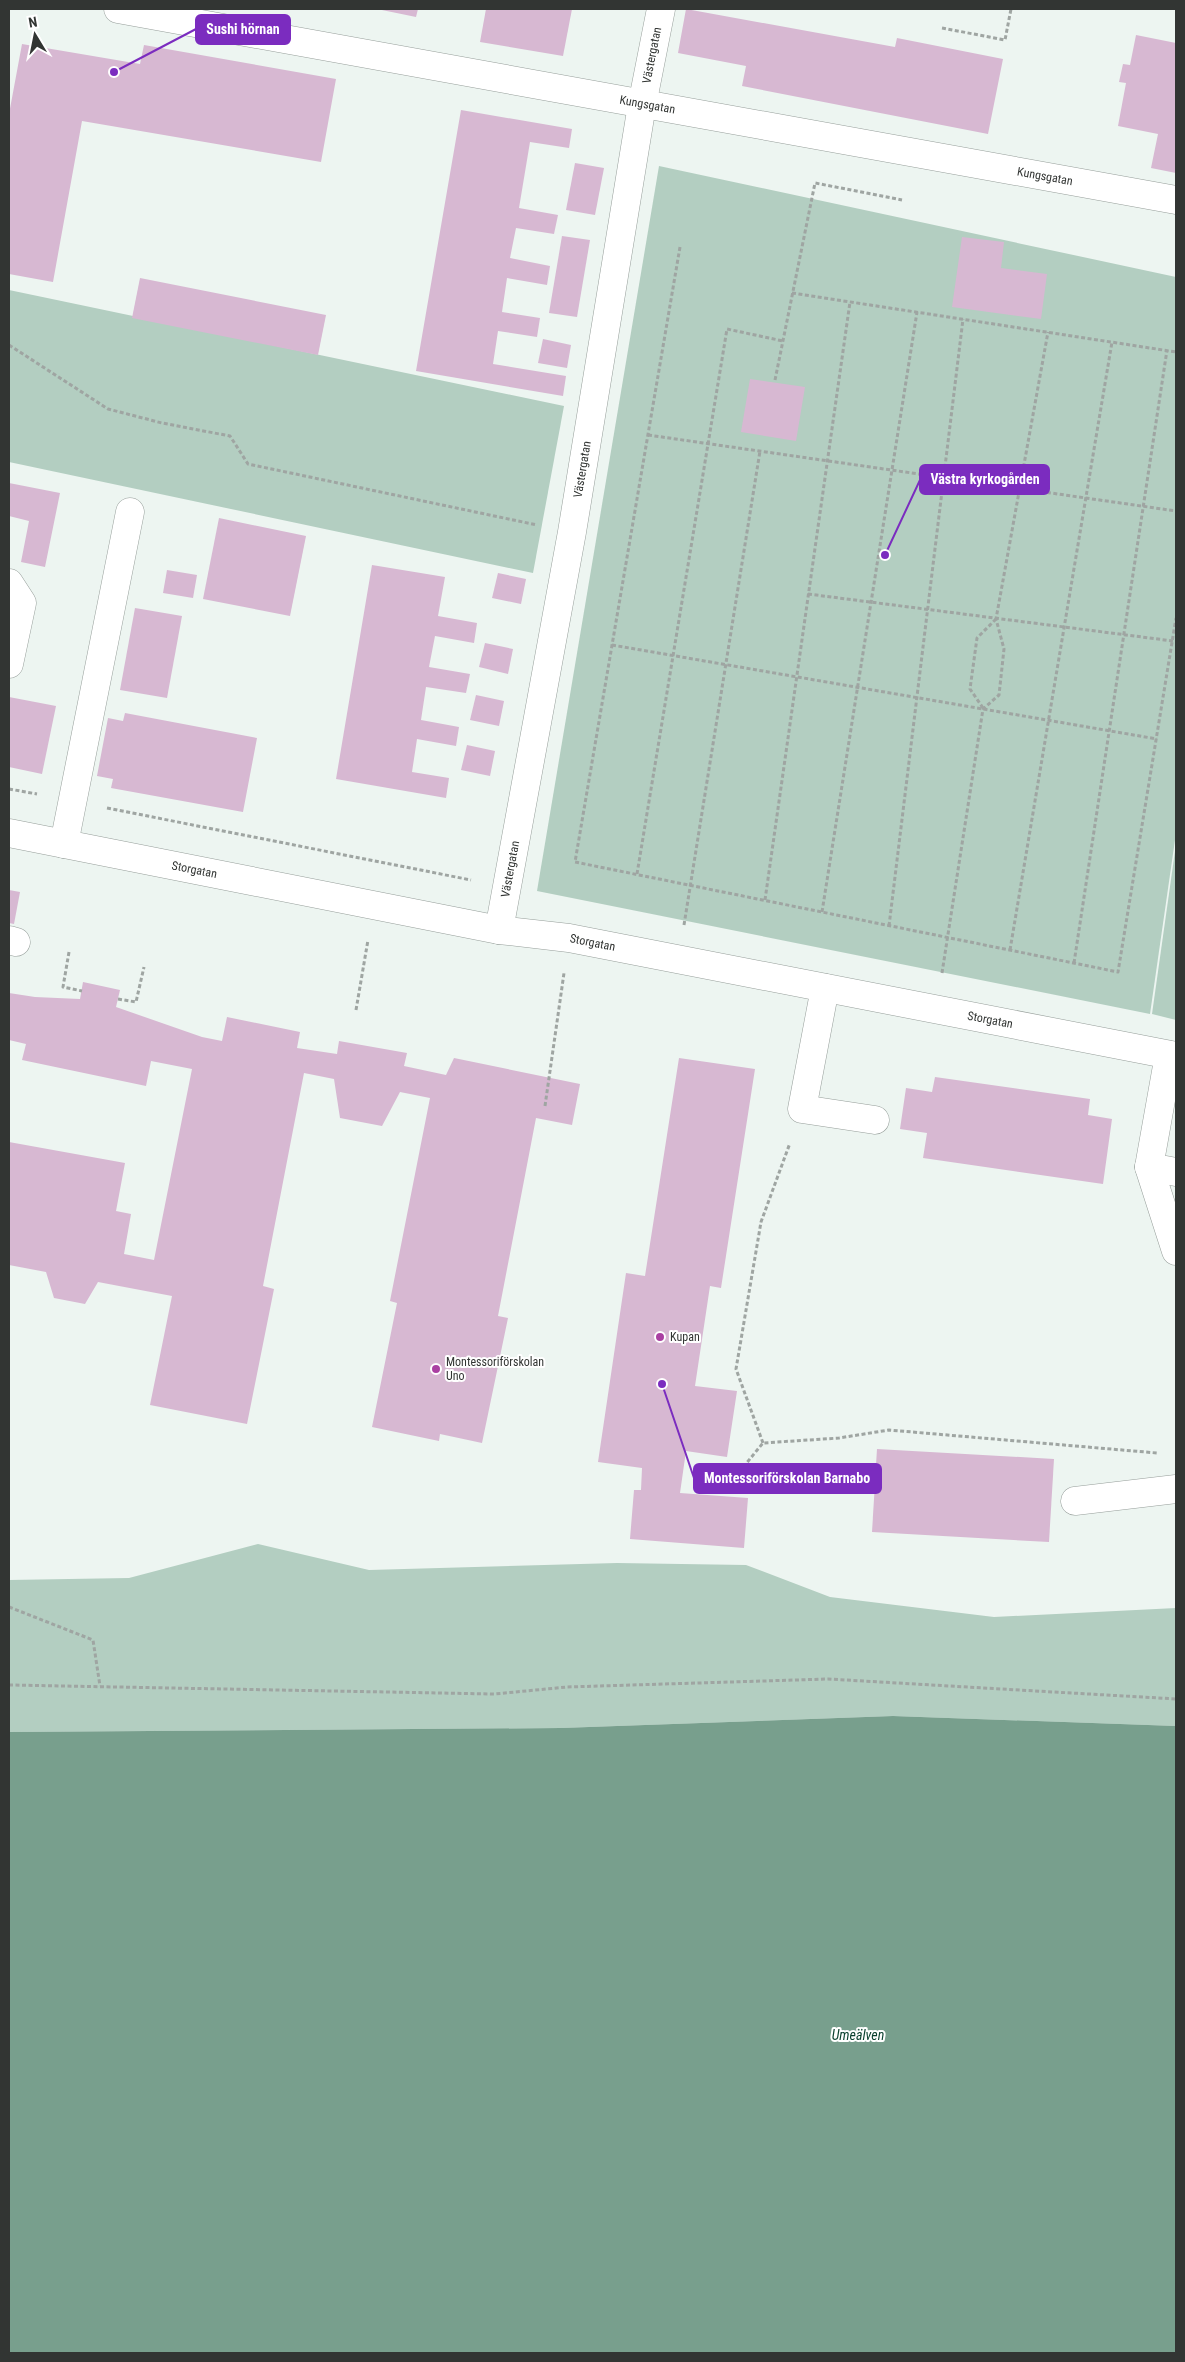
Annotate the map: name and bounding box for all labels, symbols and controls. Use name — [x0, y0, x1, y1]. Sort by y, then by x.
north arrow — [10, 10, 60, 60]
text: N — [27, 14, 38, 31]
callout: Sushi hörnan — [196, 15, 290, 44]
text: Sushi hörnan — [206, 21, 280, 37]
street label: Västergatan — [639, 26, 664, 85]
street label: Kungsgatan — [619, 93, 677, 116]
street label: Kungsgatan — [1016, 164, 1074, 188]
street label: Västergatan — [571, 440, 594, 499]
callout: Västra kyrkogården — [920, 465, 1049, 494]
text: Västra kyrkogården — [930, 471, 1040, 487]
street label: Västergatan — [498, 839, 522, 898]
street label: Storgatan — [170, 858, 219, 881]
street label: Storgatan — [569, 931, 617, 954]
street label: Storgatan — [966, 1009, 1014, 1031]
place label: Kupan — [670, 1330, 700, 1344]
marker: Kupan — [654, 1331, 666, 1343]
place label: Montessoriförskolan Uno — [446, 1355, 544, 1383]
marker: Montessoriförskolan Uno — [430, 1363, 442, 1375]
callout: Montessoriförskolan Barnabo — [694, 1464, 881, 1493]
text: Montessoriförskolan Barnabo — [704, 1470, 870, 1486]
water label: Umeälven — [832, 2027, 884, 2043]

